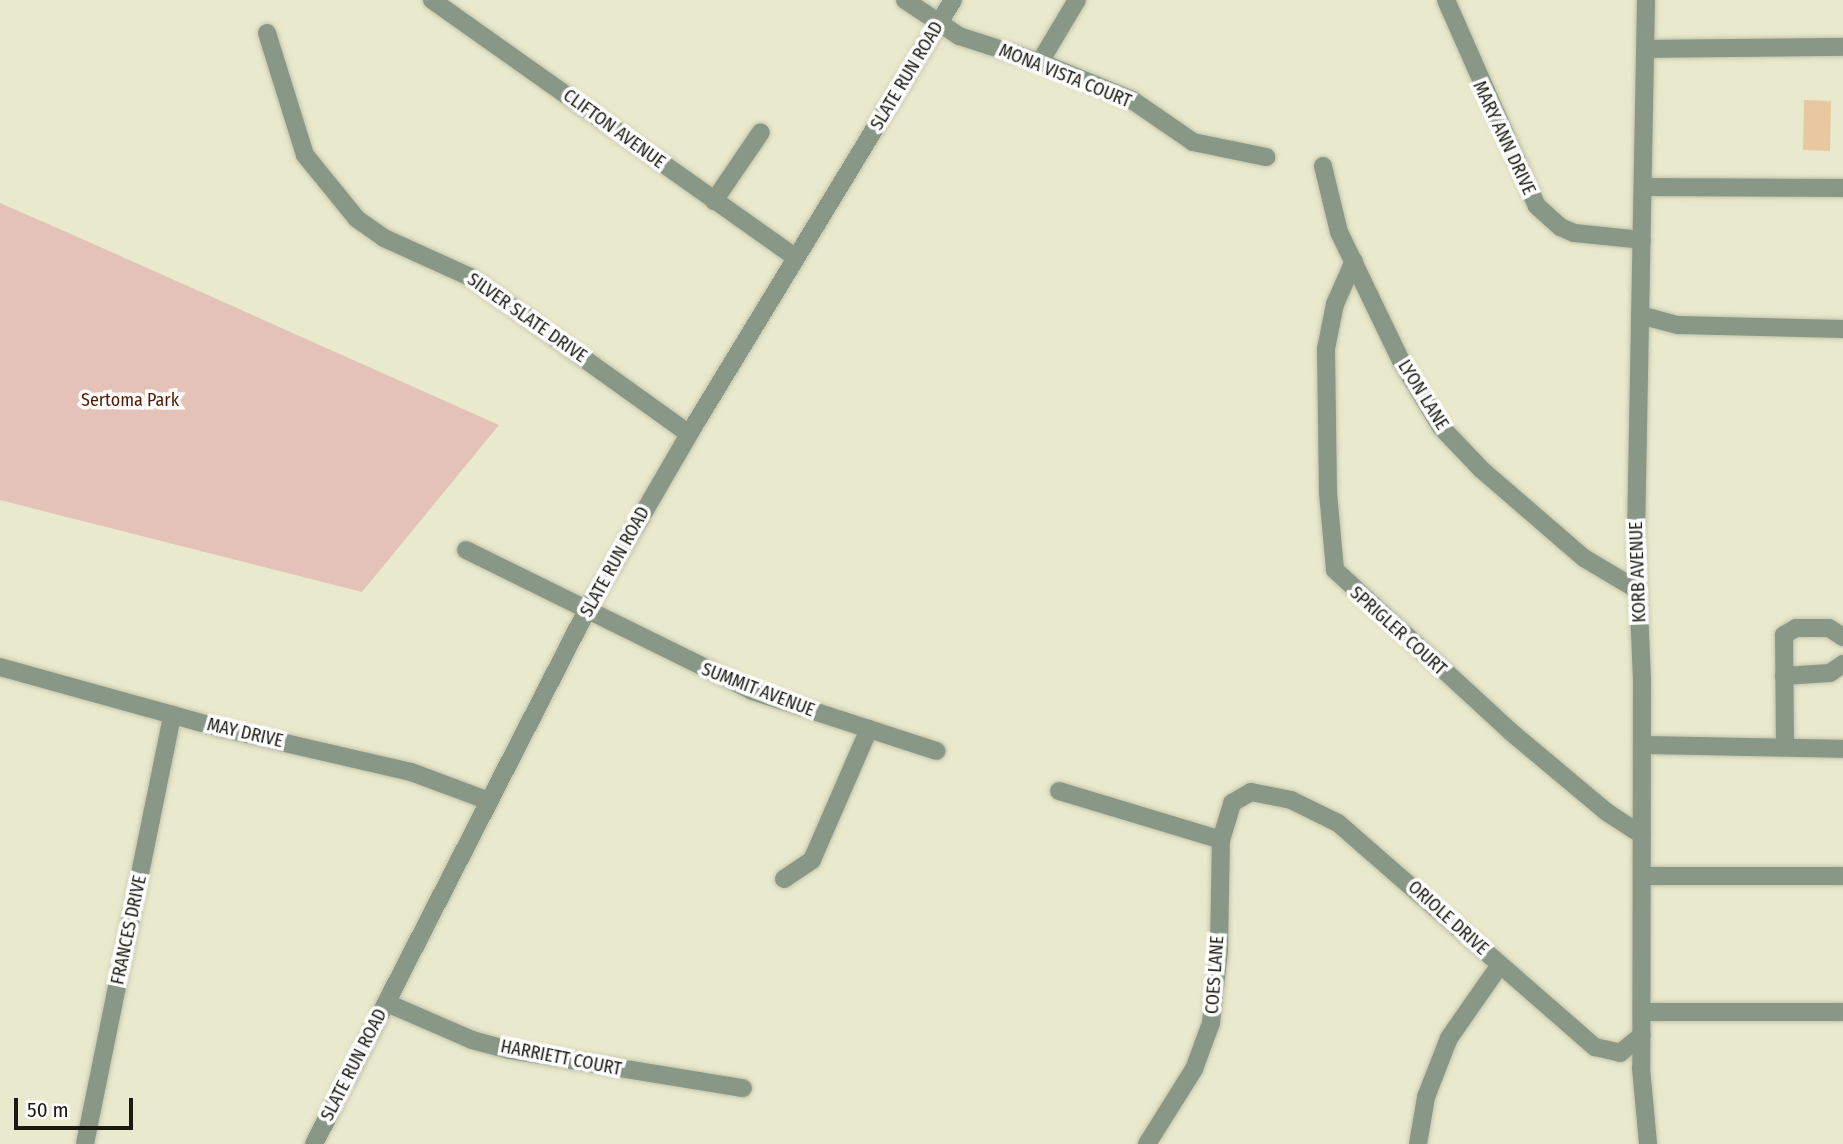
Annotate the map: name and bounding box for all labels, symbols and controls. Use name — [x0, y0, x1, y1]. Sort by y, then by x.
street label: SLATE RUN ROAD — [866, 18, 948, 134]
street label: MONA VISTA COURT — [996, 40, 1134, 112]
street label: MARY ANN DRIVE — [1468, 78, 1540, 198]
street label: CLIFTON AVENUE — [559, 85, 669, 173]
street label: SILVER SLATE DRIVE — [463, 269, 591, 367]
street label: LYON LANE — [1393, 356, 1453, 434]
park label: Sertoma Park — [81, 389, 179, 411]
street label: SLATE RUN ROAD — [576, 503, 654, 621]
street label: KORB AVENUE — [1625, 521, 1651, 623]
street label: SPRIGLER COURT — [1345, 582, 1451, 680]
street label: SUMMIT AVENUE — [699, 659, 817, 721]
street label: MAY DRIVE — [205, 714, 285, 752]
street label: FRANCES DRIVE — [107, 873, 151, 987]
street label: ORIOLE DRIVE — [1403, 876, 1493, 960]
street label: COES LANE — [1201, 935, 1229, 1015]
street label: SLATE RUN ROAD — [317, 1005, 391, 1125]
street label: HARRIETT COURT — [499, 1036, 623, 1080]
scale bar — [18, 1084, 136, 1128]
text: 50 m — [27, 1097, 69, 1123]

